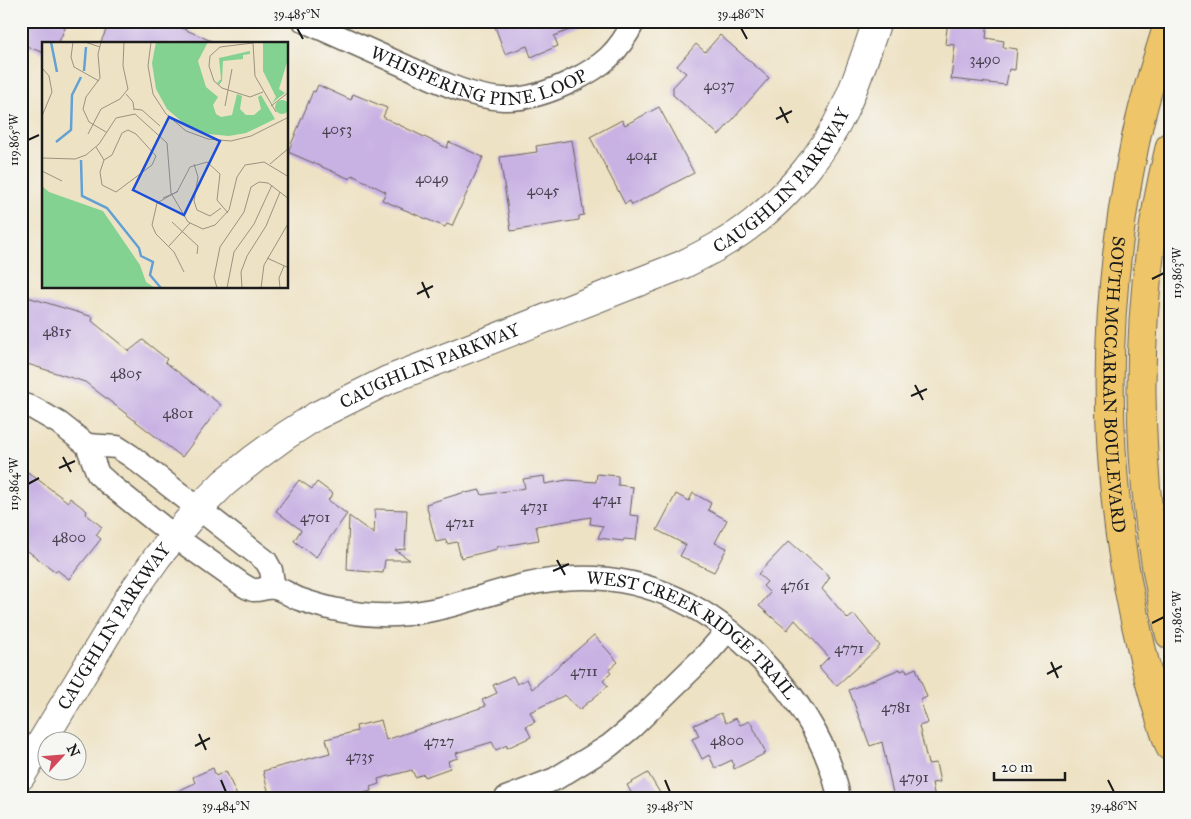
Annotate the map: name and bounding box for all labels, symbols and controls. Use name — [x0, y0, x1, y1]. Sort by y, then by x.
text: 39.485°N — [273, 7, 321, 21]
text: 39.486°N — [717, 7, 765, 21]
street label: WHISPERING PINE LOOP — [367, 41, 591, 110]
inset map — [42, 42, 289, 289]
house number: 3490 — [969, 50, 1001, 68]
house number: 4037 — [703, 76, 735, 94]
street label: CAUGHLIN PARKWAY — [709, 104, 855, 258]
text: 119.865°W — [7, 113, 21, 166]
house number: 4053 — [322, 120, 352, 138]
house number: 4041 — [626, 146, 658, 164]
house number: 4049 — [415, 169, 449, 187]
house number: 4045 — [527, 181, 559, 199]
street label: SOUTH MCCARRAN BOULEVARD — [1099, 235, 1131, 534]
text: 119.863°W — [1170, 247, 1184, 299]
street label: CAUGHLIN PARKWAY — [336, 318, 523, 413]
house number: 4815 — [42, 322, 72, 340]
house number: 4805 — [110, 364, 142, 382]
house number: 4801 — [163, 404, 194, 422]
text: 119.864°W — [7, 457, 21, 511]
house number: 4741 — [592, 490, 622, 508]
house number: 4731 — [520, 497, 548, 515]
house number: 4701 — [300, 508, 330, 526]
house number: 4721 — [445, 513, 475, 531]
house number: 4800 — [52, 528, 86, 546]
street label: CAUGHLIN PARKWAY — [53, 538, 175, 714]
street label: WEST CREEK RIDGE TRAIL — [586, 567, 802, 704]
house number: 4761 — [780, 576, 810, 594]
text: 119.862°W — [1170, 590, 1184, 643]
house number: 4771 — [834, 639, 864, 657]
house number: 4711 — [570, 662, 598, 680]
house number: 4781 — [881, 698, 911, 716]
house number: 4800 — [710, 731, 744, 749]
north arrow — [38, 732, 88, 782]
house number: 4727 — [424, 732, 454, 750]
text: N — [63, 741, 84, 760]
house number: 4735 — [346, 747, 374, 765]
scale bar — [994, 749, 1065, 781]
text: 20 m — [1001, 758, 1033, 776]
house number: 4791 — [899, 768, 929, 786]
text: 39.484°N — [202, 799, 250, 813]
text: 39.485°N — [646, 799, 694, 813]
text: 39.486°N — [1090, 799, 1138, 813]

